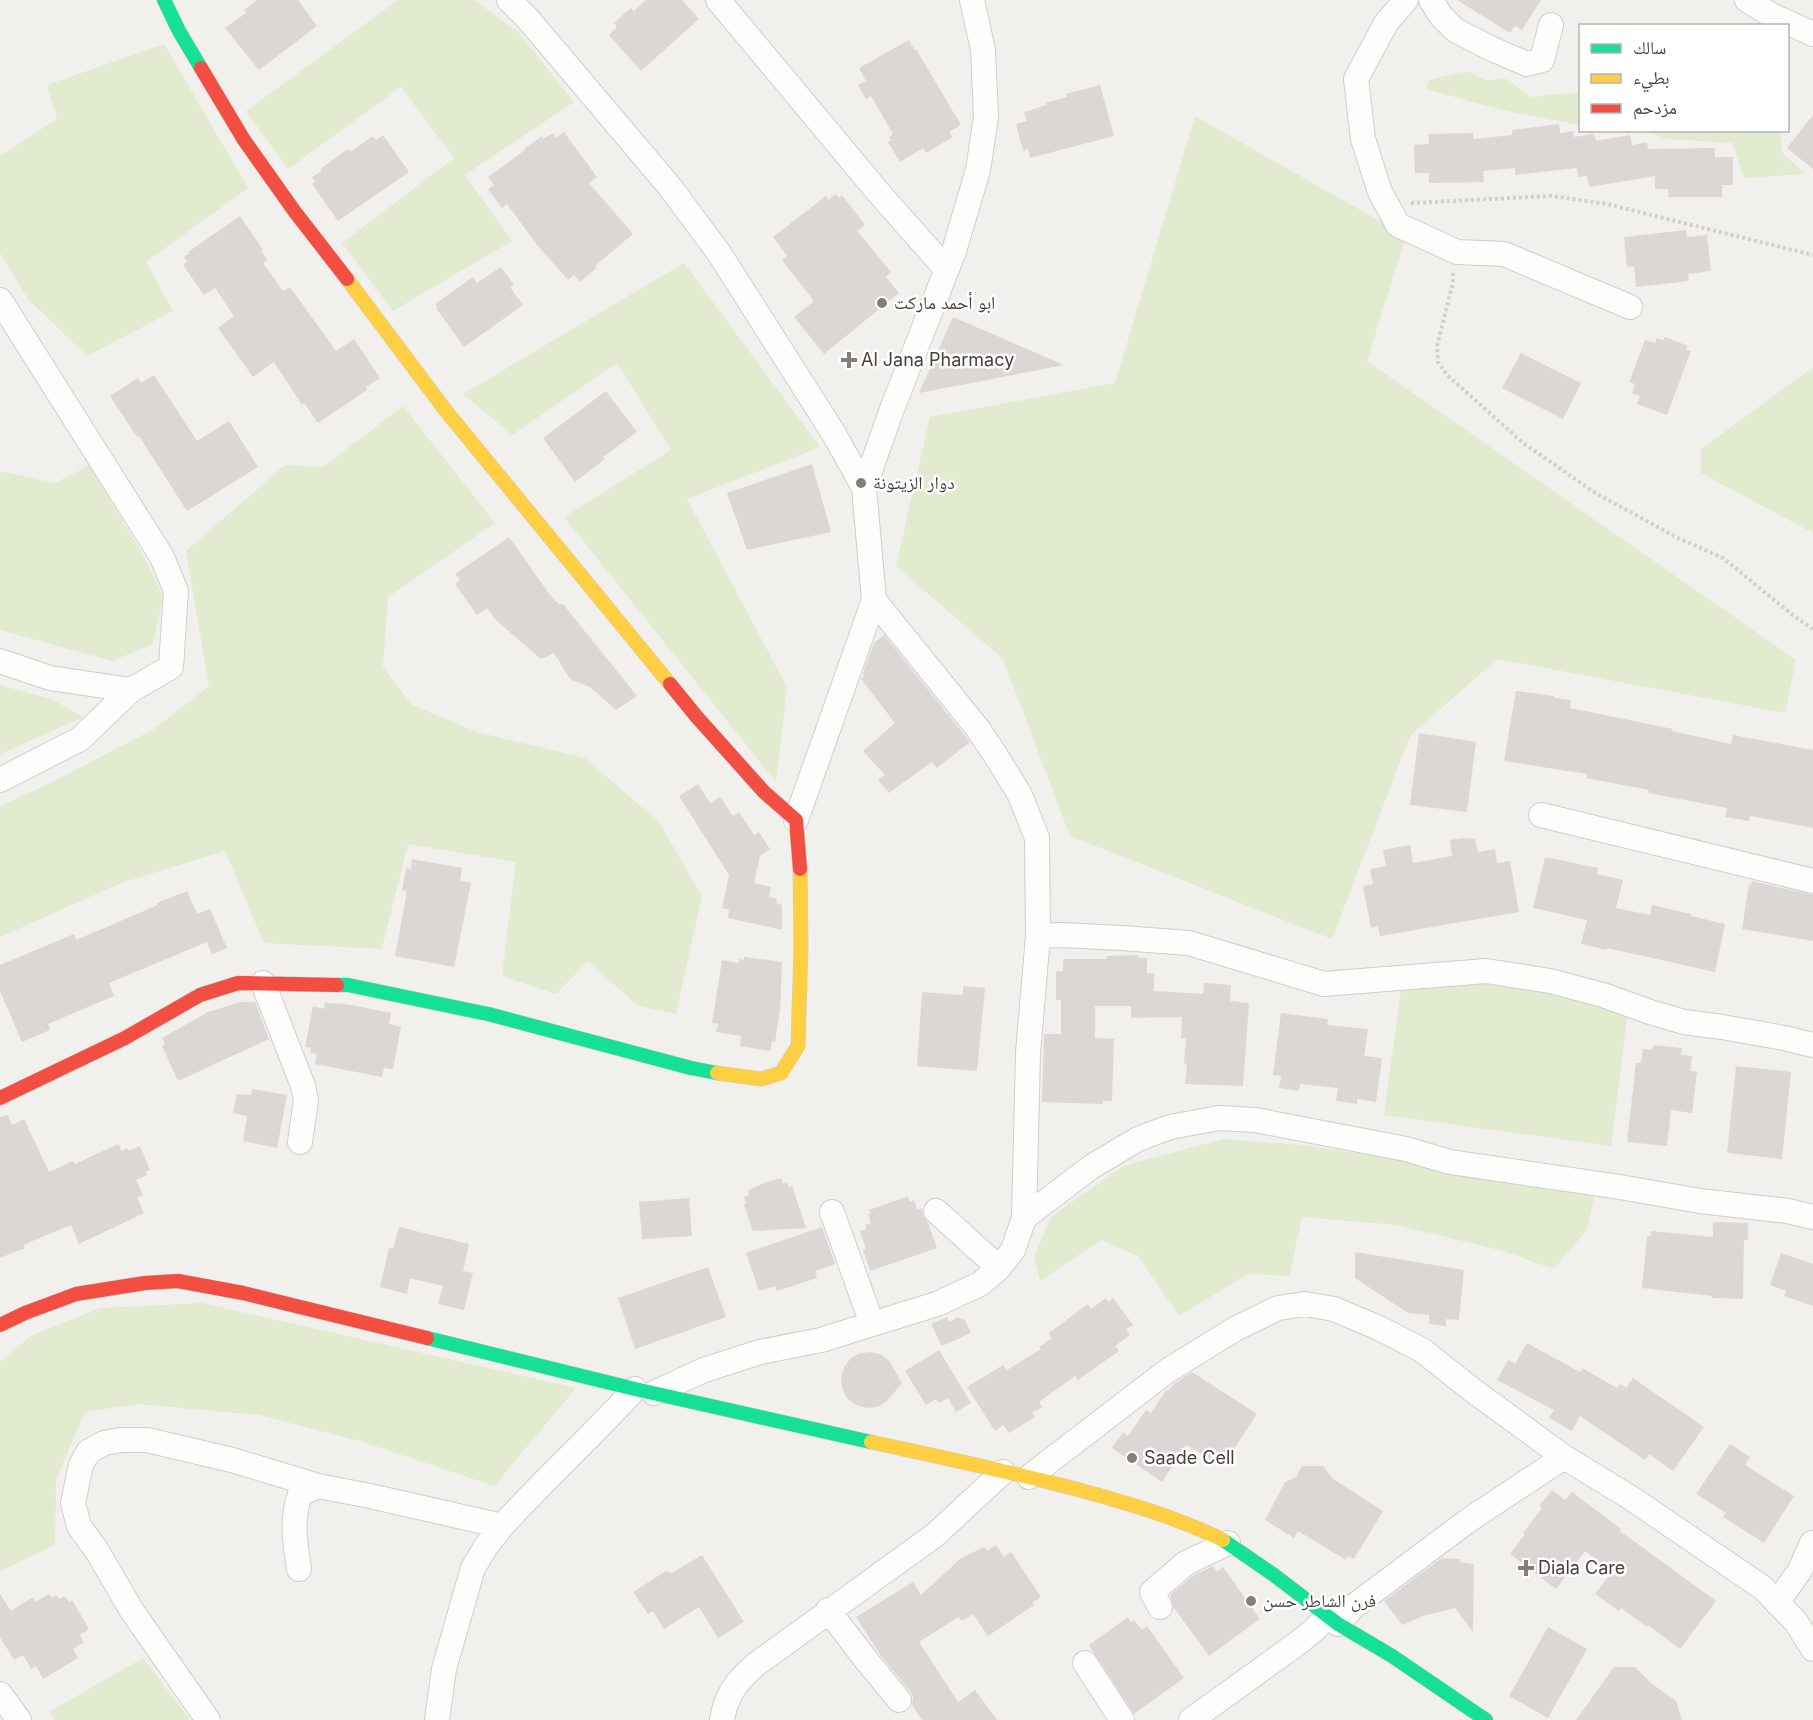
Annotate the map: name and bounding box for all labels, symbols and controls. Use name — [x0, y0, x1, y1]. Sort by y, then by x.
legend — [1579, 24, 1789, 132]
text: سالك — [1633, 37, 1666, 58]
text: بطيء — [1633, 67, 1670, 93]
text: مزدحم — [1633, 97, 1677, 120]
place label: ابو أحمد ماركت — [894, 292, 995, 314]
marker: ابو أحمد ماركت — [875, 296, 889, 310]
place label: Al Jana Pharmacy — [861, 349, 1014, 370]
marker: Al Jana Pharmacy — [842, 353, 856, 367]
place label: دوار الزيتونة — [873, 472, 955, 493]
marker: دوار الزيتونة — [854, 476, 868, 490]
place label: Saade Cell — [1144, 1447, 1235, 1468]
marker: Saade Cell — [1125, 1451, 1139, 1465]
place label: Diala Care — [1538, 1557, 1625, 1578]
marker: Diala Care — [1519, 1561, 1533, 1575]
place label: فرن الشاطر حسن — [1263, 1590, 1376, 1612]
marker: فرن الشاطر حسن — [1244, 1594, 1258, 1608]

